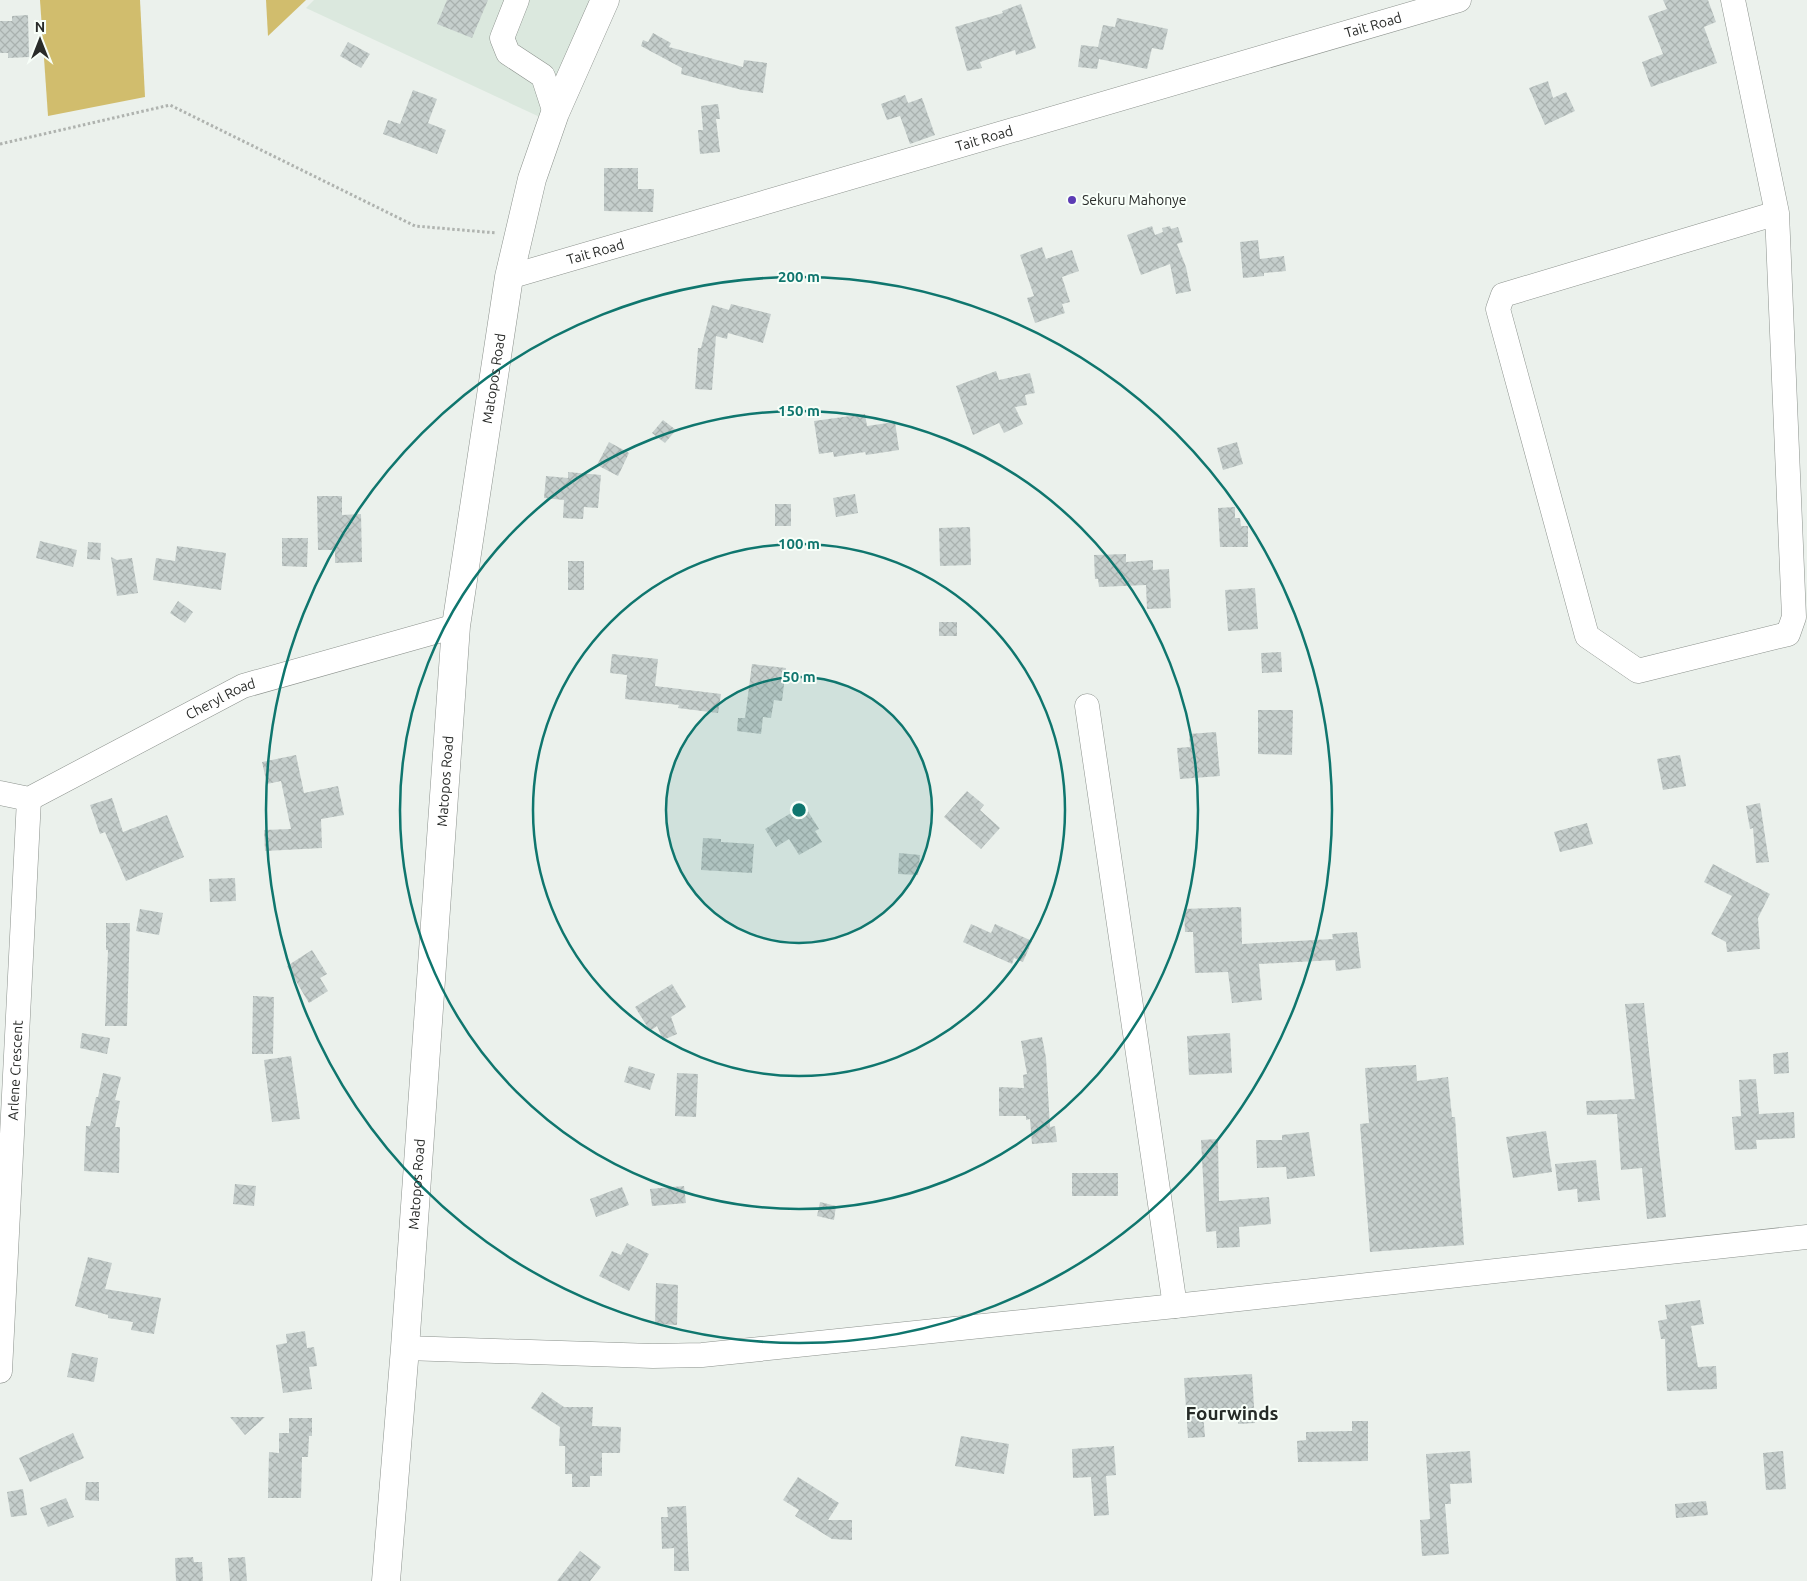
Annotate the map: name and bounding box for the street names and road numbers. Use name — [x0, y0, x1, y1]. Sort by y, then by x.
street label: Tait Road — [1343, 9, 1404, 41]
street label: Tait Road — [954, 123, 1015, 154]
street label: Tait Road — [565, 236, 626, 268]
street label: Matopos Road — [479, 332, 508, 425]
street label: Cheryl Road — [183, 675, 257, 723]
street label: Matopos Road — [434, 735, 456, 827]
street label: Arlene Crescent — [5, 1019, 26, 1121]
street label: Matopos Road — [405, 1138, 428, 1230]

